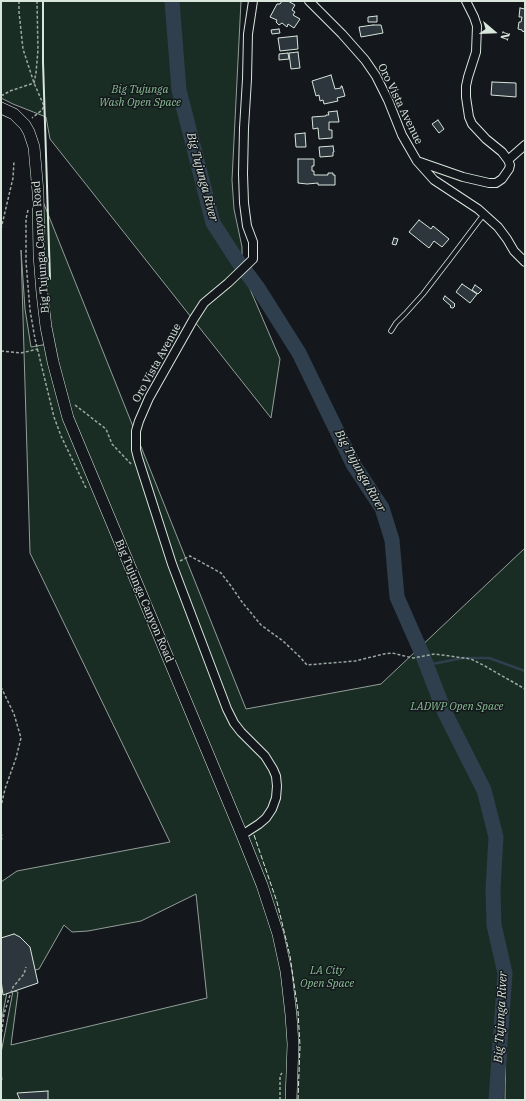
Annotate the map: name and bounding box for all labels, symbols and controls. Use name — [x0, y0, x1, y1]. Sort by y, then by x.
north arrow — [474, 12, 514, 52]
text: N — [497, 30, 513, 42]
street label: Oro Vista Avenue — [375, 61, 425, 147]
park label: Big Tujunga Wash Open Space — [99, 83, 181, 109]
water label: Big Tujunga River — [183, 131, 221, 223]
street label: Big Tujunga Canyon Road — [30, 180, 52, 314]
street label: Oro Vista Avenue — [130, 321, 184, 405]
water label: Big Tujunga River — [331, 427, 389, 515]
street label: Big Tujunga Canyon Road — [112, 537, 176, 665]
park label: LADWP Open Space — [411, 700, 503, 714]
park label: LA City Open Space — [300, 964, 354, 990]
water label: Big Tujunga River — [491, 971, 511, 1063]

